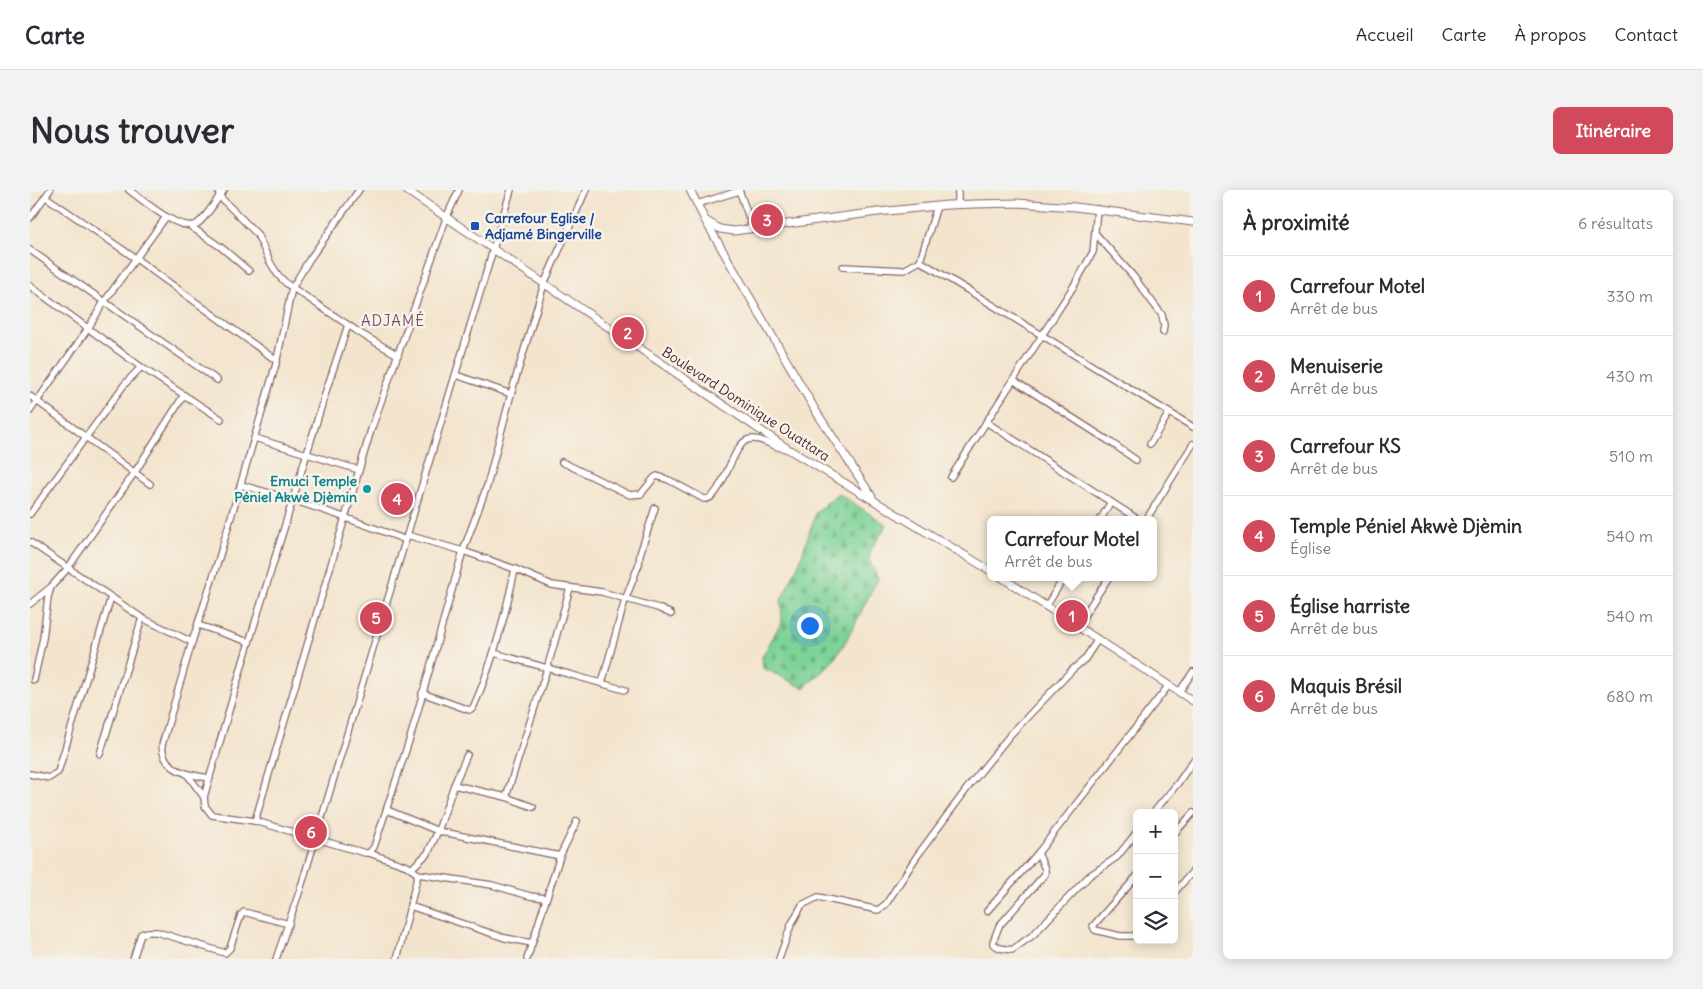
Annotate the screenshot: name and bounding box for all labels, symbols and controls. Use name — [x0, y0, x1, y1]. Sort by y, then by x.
text: Carte — [25, 20, 85, 50]
text: Accueil — [1356, 23, 1414, 46]
text: Carte — [1442, 23, 1487, 46]
text: À propos — [1515, 23, 1586, 46]
text: Contact — [1614, 23, 1678, 46]
button: Itinéraire — [1553, 107, 1673, 154]
text: Nous trouver — [30, 108, 234, 152]
pin: 3 — [751, 201, 783, 239]
place label: Carrefour Eglise / Adjamé Bingerville — [485, 209, 602, 243]
text: À proximité — [1243, 209, 1350, 236]
text: 6 résultats — [1578, 213, 1653, 233]
marker: Carrefour Eglise / Adjamé Bingerville — [469, 220, 481, 232]
text: Carrefour Motel — [1290, 274, 1425, 298]
text: 1 — [1256, 286, 1262, 306]
text: 330 m — [1606, 286, 1653, 306]
text: Arrêt de bus — [1290, 298, 1378, 318]
district label: ADJAMÉ — [361, 311, 425, 330]
pin: 2 — [612, 314, 644, 352]
street label: Boulevard Dominique Ouattara — [659, 343, 833, 465]
text: Menuiserie — [1290, 354, 1383, 378]
text: 2 — [1255, 366, 1263, 386]
text: 430 m — [1606, 366, 1653, 386]
text: Arrêt de bus — [1290, 378, 1378, 398]
text: Carrefour KS — [1290, 434, 1401, 458]
text: 3 — [1254, 446, 1264, 466]
text: 510 m — [1609, 446, 1653, 466]
text: Arrêt de bus — [1290, 458, 1378, 478]
place label: Emuci Temple Péniel Akwè Djèmin — [234, 472, 357, 506]
pin: 4 — [381, 480, 413, 518]
marker: Emuci Temple Péniel Akwè Djèmin — [361, 483, 373, 495]
text: Temple Péniel Akwè Djèmin — [1290, 514, 1522, 538]
popup — [987, 516, 1157, 581]
text: 4 — [1254, 526, 1264, 546]
text: 540 m — [1606, 526, 1653, 546]
text: Carrefour Motel — [1005, 527, 1139, 551]
text: Église — [1290, 538, 1331, 558]
text: Arrêt de bus — [1005, 551, 1092, 571]
text: Église harriste — [1290, 594, 1410, 618]
pin: 1 — [1056, 597, 1088, 635]
pin: 5 — [360, 599, 392, 637]
text: 5 — [1254, 606, 1264, 626]
text: 540 m — [1606, 606, 1653, 626]
your location — [797, 613, 823, 639]
text: Arrêt de bus — [1290, 618, 1378, 638]
text: Maquis Brésil — [1290, 674, 1402, 698]
text: 6 — [1254, 686, 1264, 706]
text: 680 m — [1606, 686, 1653, 706]
text: Arrêt de bus — [1290, 698, 1378, 718]
map controls — [1133, 809, 1178, 944]
button: + — [1133, 809, 1178, 854]
pin: 6 — [295, 813, 327, 851]
button: − — [1133, 854, 1178, 899]
button: layers — [1133, 899, 1178, 944]

